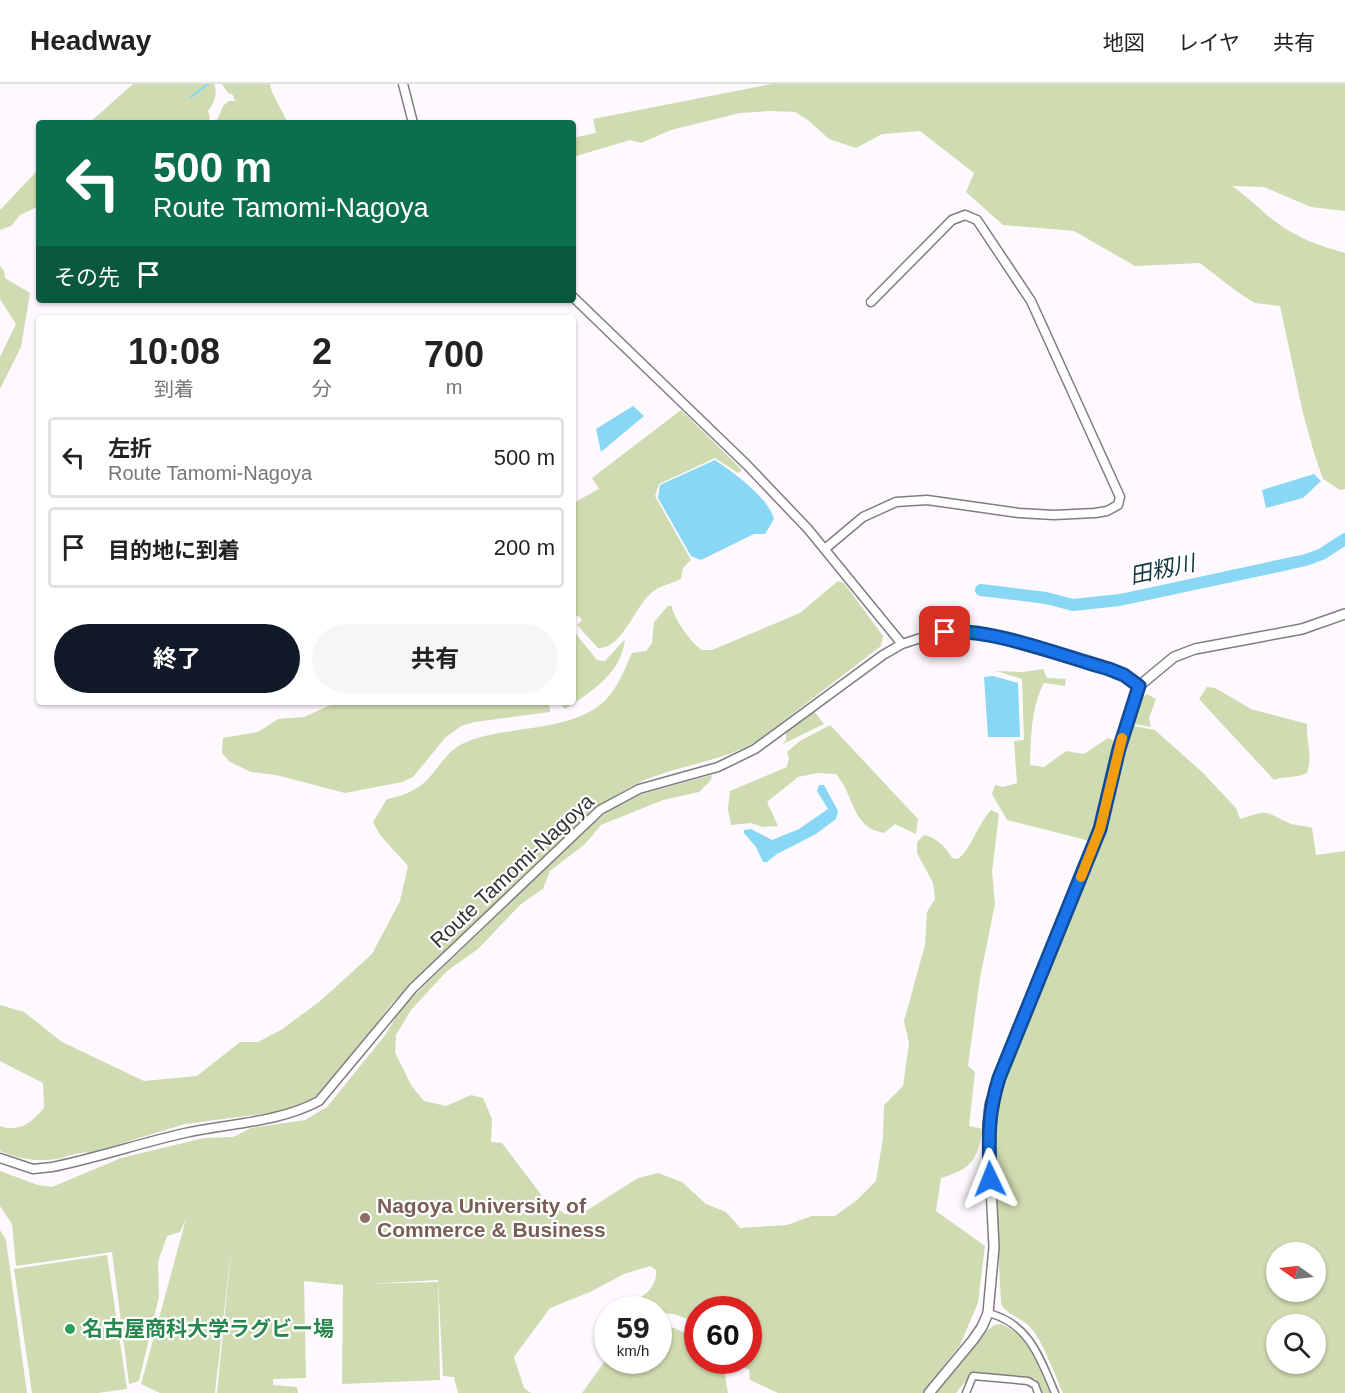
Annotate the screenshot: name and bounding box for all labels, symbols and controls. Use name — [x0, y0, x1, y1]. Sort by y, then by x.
text: Headway — [30, 25, 151, 56]
text: 地図 — [1103, 31, 1145, 54]
text: レイヤ — [1178, 31, 1240, 54]
text: 共有 — [1273, 31, 1315, 54]
icon: left — [54, 144, 132, 222]
text: 500 m — [153, 144, 272, 191]
text: Route Tamomi-Nagoya — [153, 193, 429, 223]
icon: arrive — [132, 258, 165, 291]
text: その先 — [54, 265, 120, 290]
text: 10:08 — [128, 331, 220, 372]
text: 2 — [312, 331, 332, 372]
text: 700 — [424, 334, 484, 375]
text: m — [446, 376, 462, 398]
text: 到着 — [154, 378, 194, 400]
text: 分 — [312, 378, 332, 400]
text: 左折 — [108, 436, 152, 461]
icon: left — [57, 441, 90, 474]
text: 500 m — [494, 445, 555, 470]
text: Route Tamomi-Nagoya — [108, 462, 312, 484]
icon: arrive — [57, 531, 90, 564]
text: 200 m — [494, 535, 555, 560]
text: 目的地に到着 — [108, 538, 240, 563]
water label: 田籾川 — [1127, 550, 1199, 589]
pin — [919, 606, 970, 657]
icon: arrive — [928, 615, 961, 648]
button: 終了 — [54, 624, 300, 693]
button: 共有 — [312, 624, 558, 693]
street label: Route Tamomi-Nagoya — [425, 789, 598, 952]
position arrow — [958, 1147, 1022, 1211]
place label: Nagoya University of Commerce & Business — [377, 1194, 606, 1241]
marker: Nagoya University of Commerce & Business — [358, 1211, 372, 1225]
north arrow — [1266, 1242, 1326, 1302]
map controls — [1266, 1242, 1326, 1374]
speed limit sign: 60 — [684, 1296, 762, 1374]
text: 59 — [616, 1311, 650, 1344]
button: search — [1266, 1314, 1326, 1374]
place label: 名古屋商科大学ラグビー場 — [82, 1317, 334, 1340]
marker: 名古屋商科大学ラグビー場 — [63, 1322, 77, 1336]
text: km/h — [617, 1342, 649, 1359]

